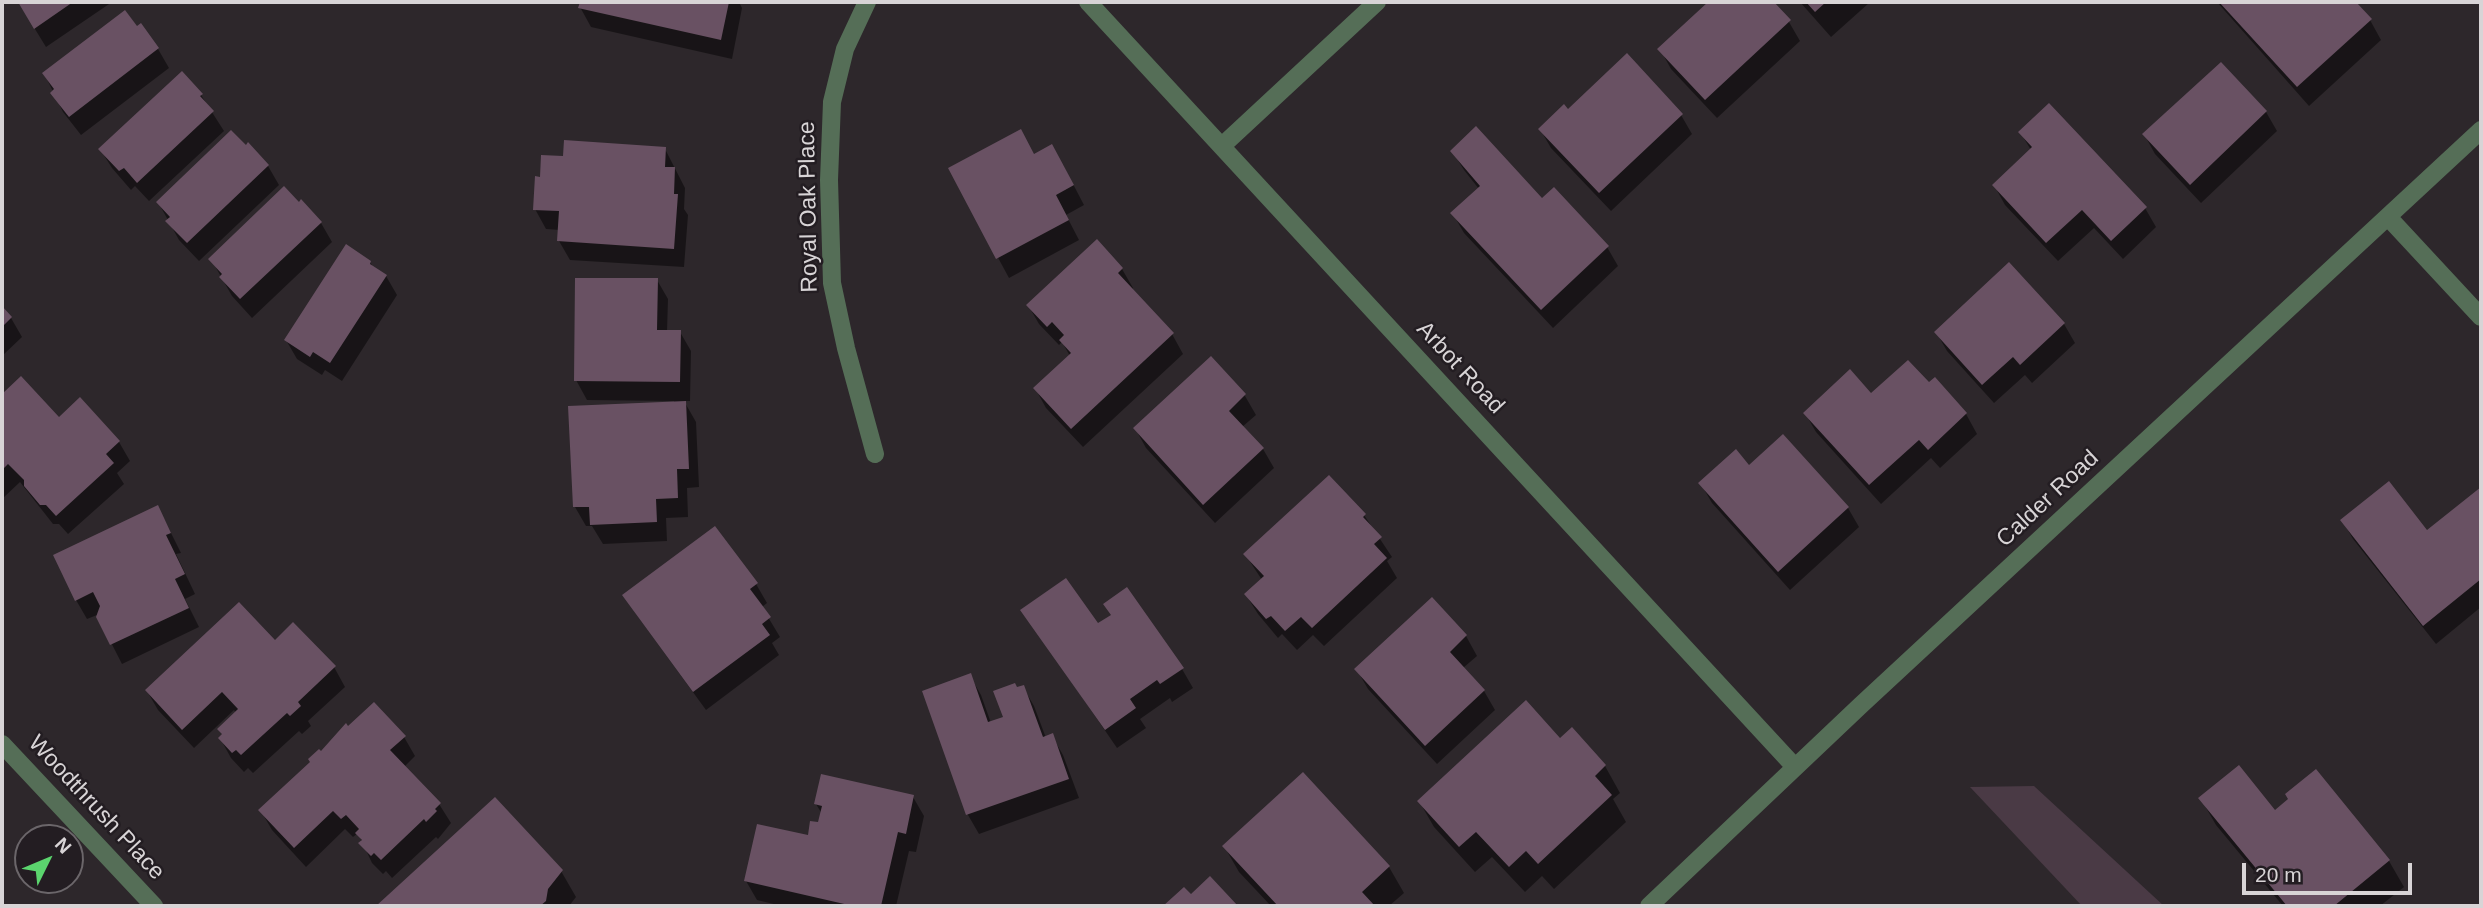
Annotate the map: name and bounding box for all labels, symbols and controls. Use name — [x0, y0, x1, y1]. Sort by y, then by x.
street label: Royal Oak Place — [794, 121, 824, 293]
street label: Arbot Road — [1410, 316, 1510, 420]
street label: Calder Road — [1991, 445, 2105, 553]
street label: Woodthrush Place — [22, 730, 170, 886]
north arrow — [14, 824, 84, 894]
text: N — [51, 834, 76, 858]
scale bar — [2245, 848, 2415, 892]
text: 20 m — [2255, 863, 2302, 886]

